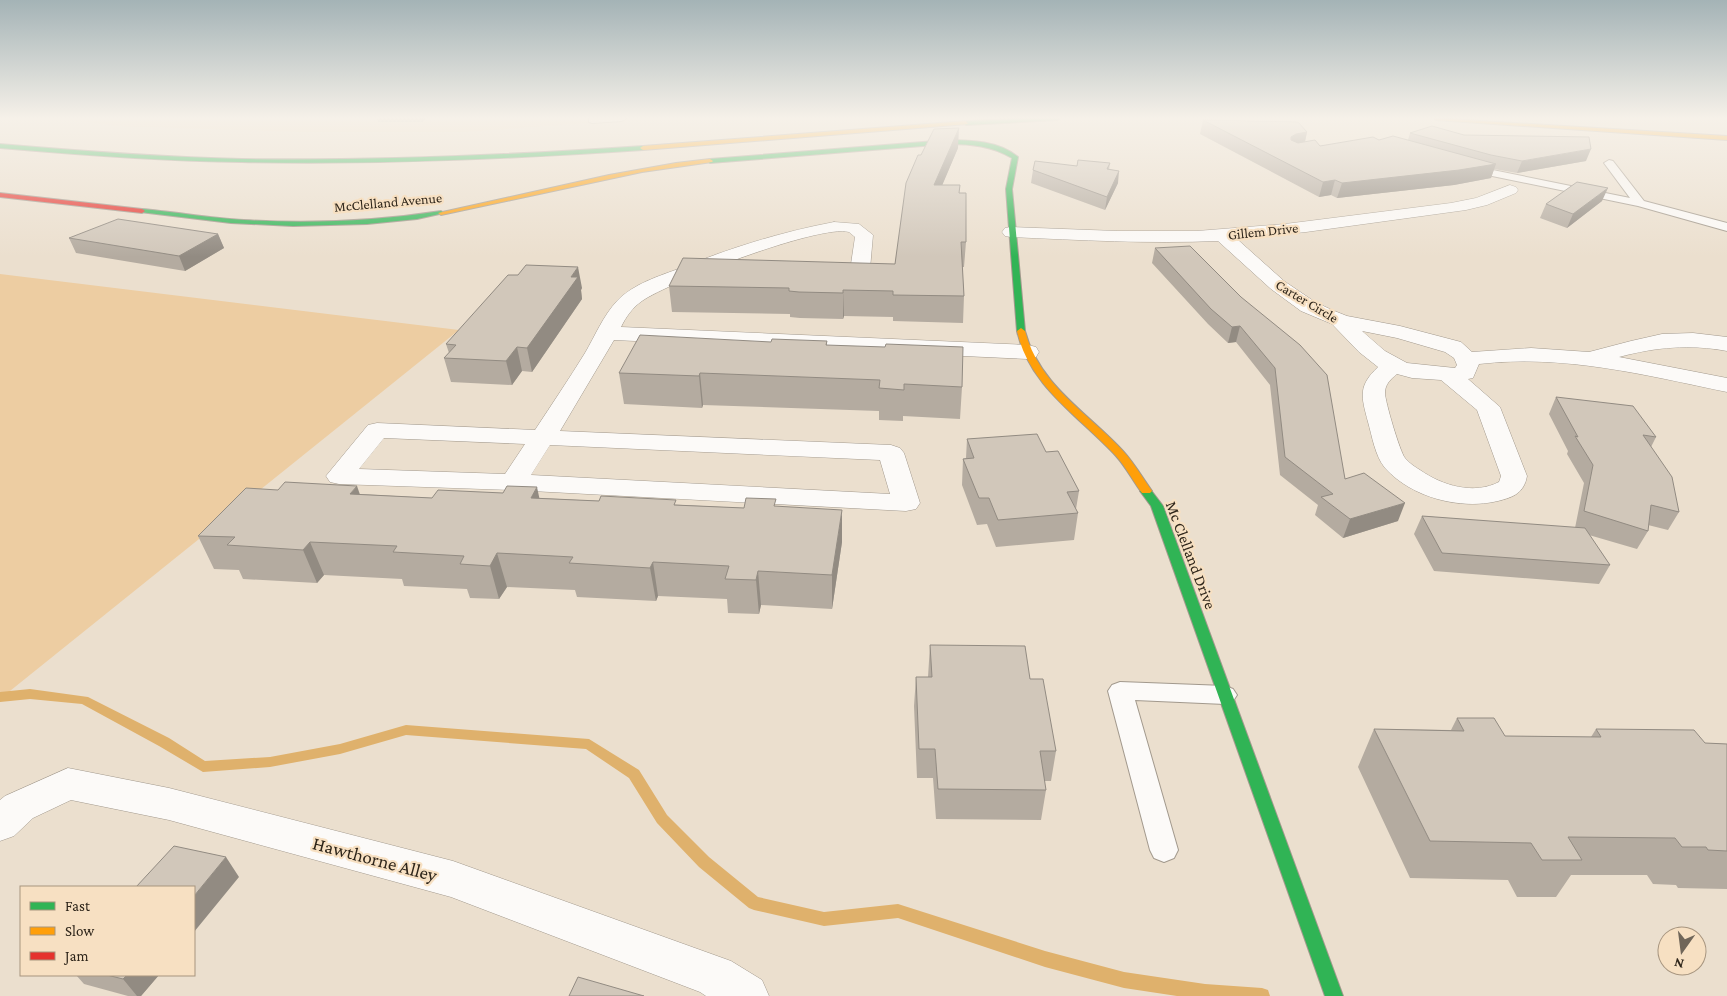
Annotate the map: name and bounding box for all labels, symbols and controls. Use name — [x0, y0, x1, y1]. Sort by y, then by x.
street label: McClelland Avenue — [333, 189, 443, 215]
street label: Gillem Drive — [1227, 219, 1299, 243]
street label: Carter Circle — [1273, 276, 1341, 326]
street label: Mc Clelland Drive — [1163, 499, 1219, 611]
street label: Hawthorne Alley — [311, 832, 440, 886]
legend — [20, 886, 195, 976]
text: Fast — [65, 898, 91, 914]
text: Slow — [65, 923, 95, 939]
north arrow — [1657, 926, 1707, 976]
text: Jam — [63, 948, 88, 965]
text: N — [1672, 955, 1685, 973]

